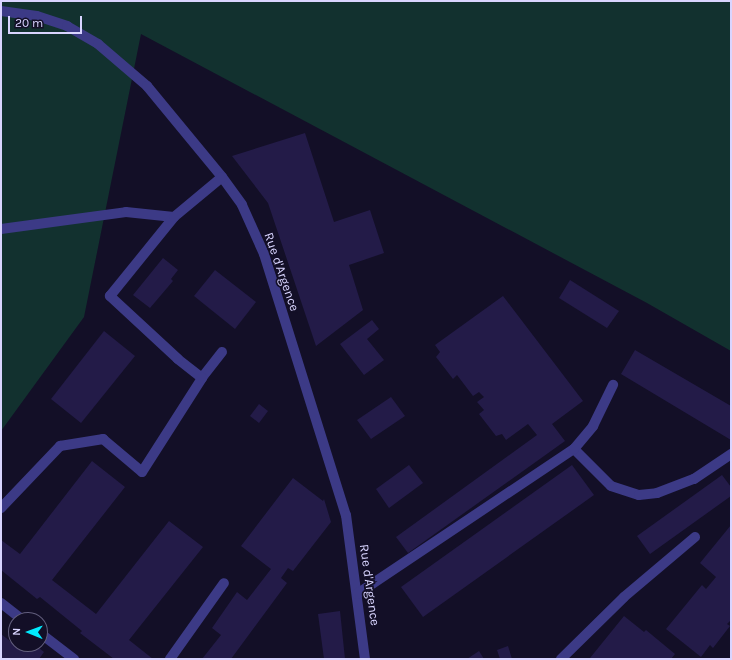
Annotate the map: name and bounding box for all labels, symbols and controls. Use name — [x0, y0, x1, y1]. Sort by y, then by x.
scale bar — [10, 8, 84, 34]
text: 20 m — [15, 16, 43, 30]
street label: Rue d'Argence — [260, 231, 302, 313]
street label: Rue d'Argence — [356, 543, 382, 627]
north arrow — [8, 612, 48, 652]
text: N — [10, 628, 23, 636]

